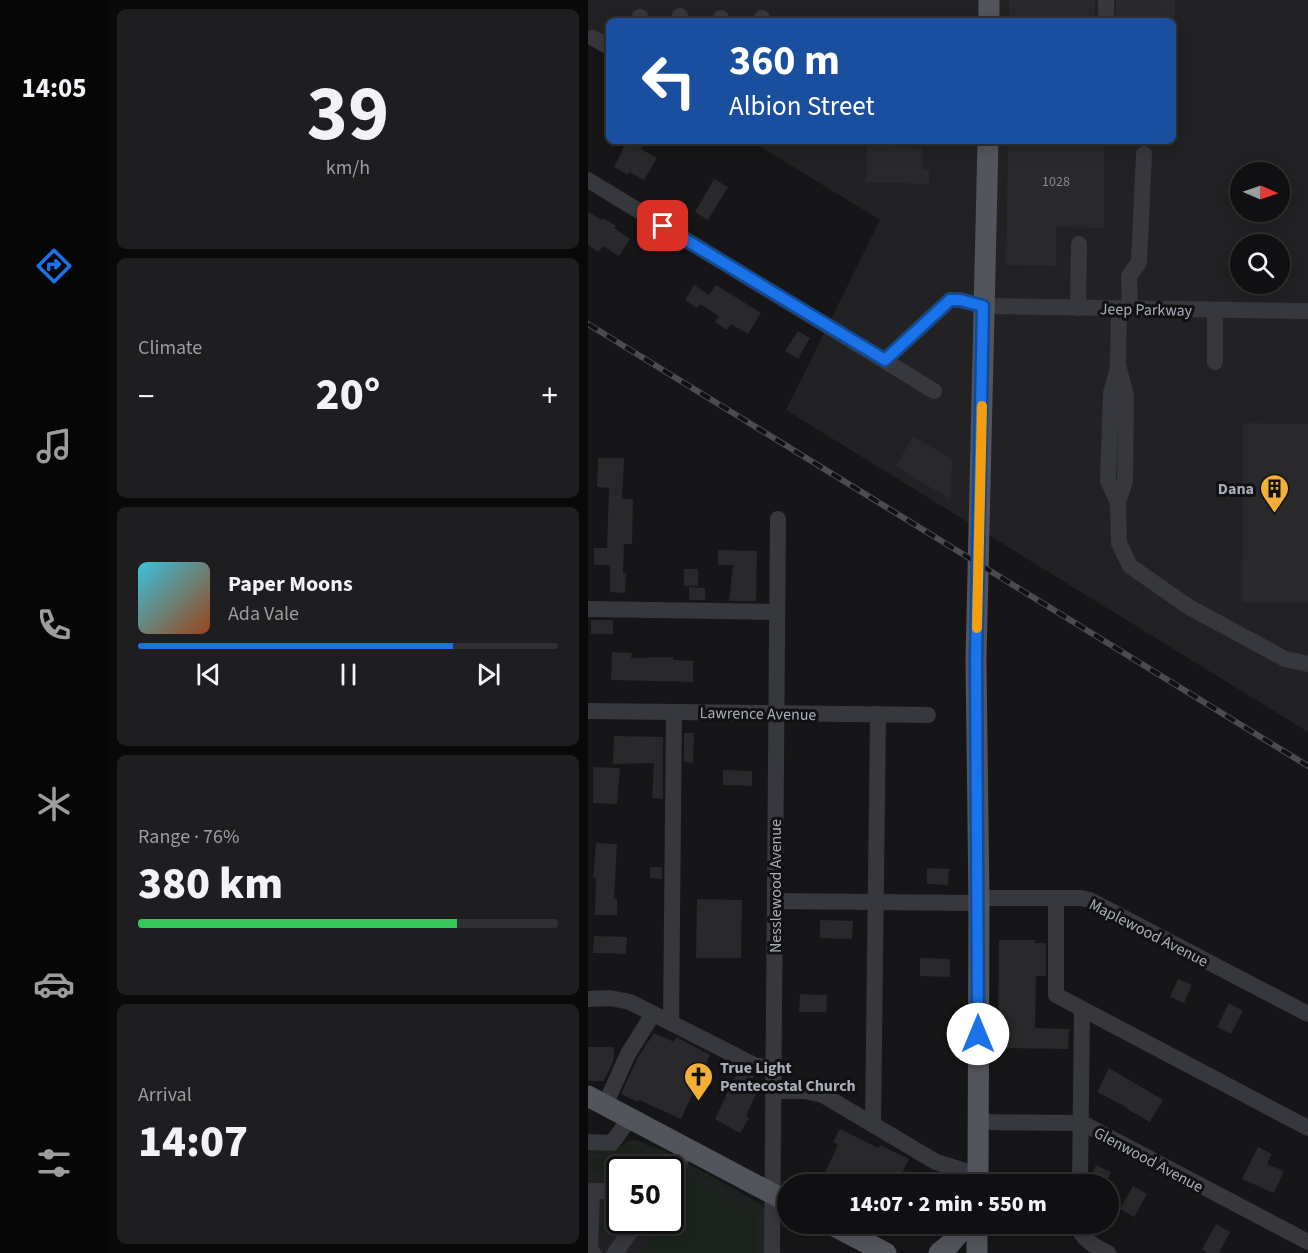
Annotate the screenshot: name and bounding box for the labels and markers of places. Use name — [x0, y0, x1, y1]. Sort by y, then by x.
pin — [637, 200, 688, 251]
building icon: Dana — [1259, 472, 1291, 514]
place label: Dana — [1218, 478, 1254, 500]
place label: True Light Pentecostal Church — [720, 1057, 856, 1097]
church icon: True Light Pentecostal Church — [683, 1060, 715, 1102]

